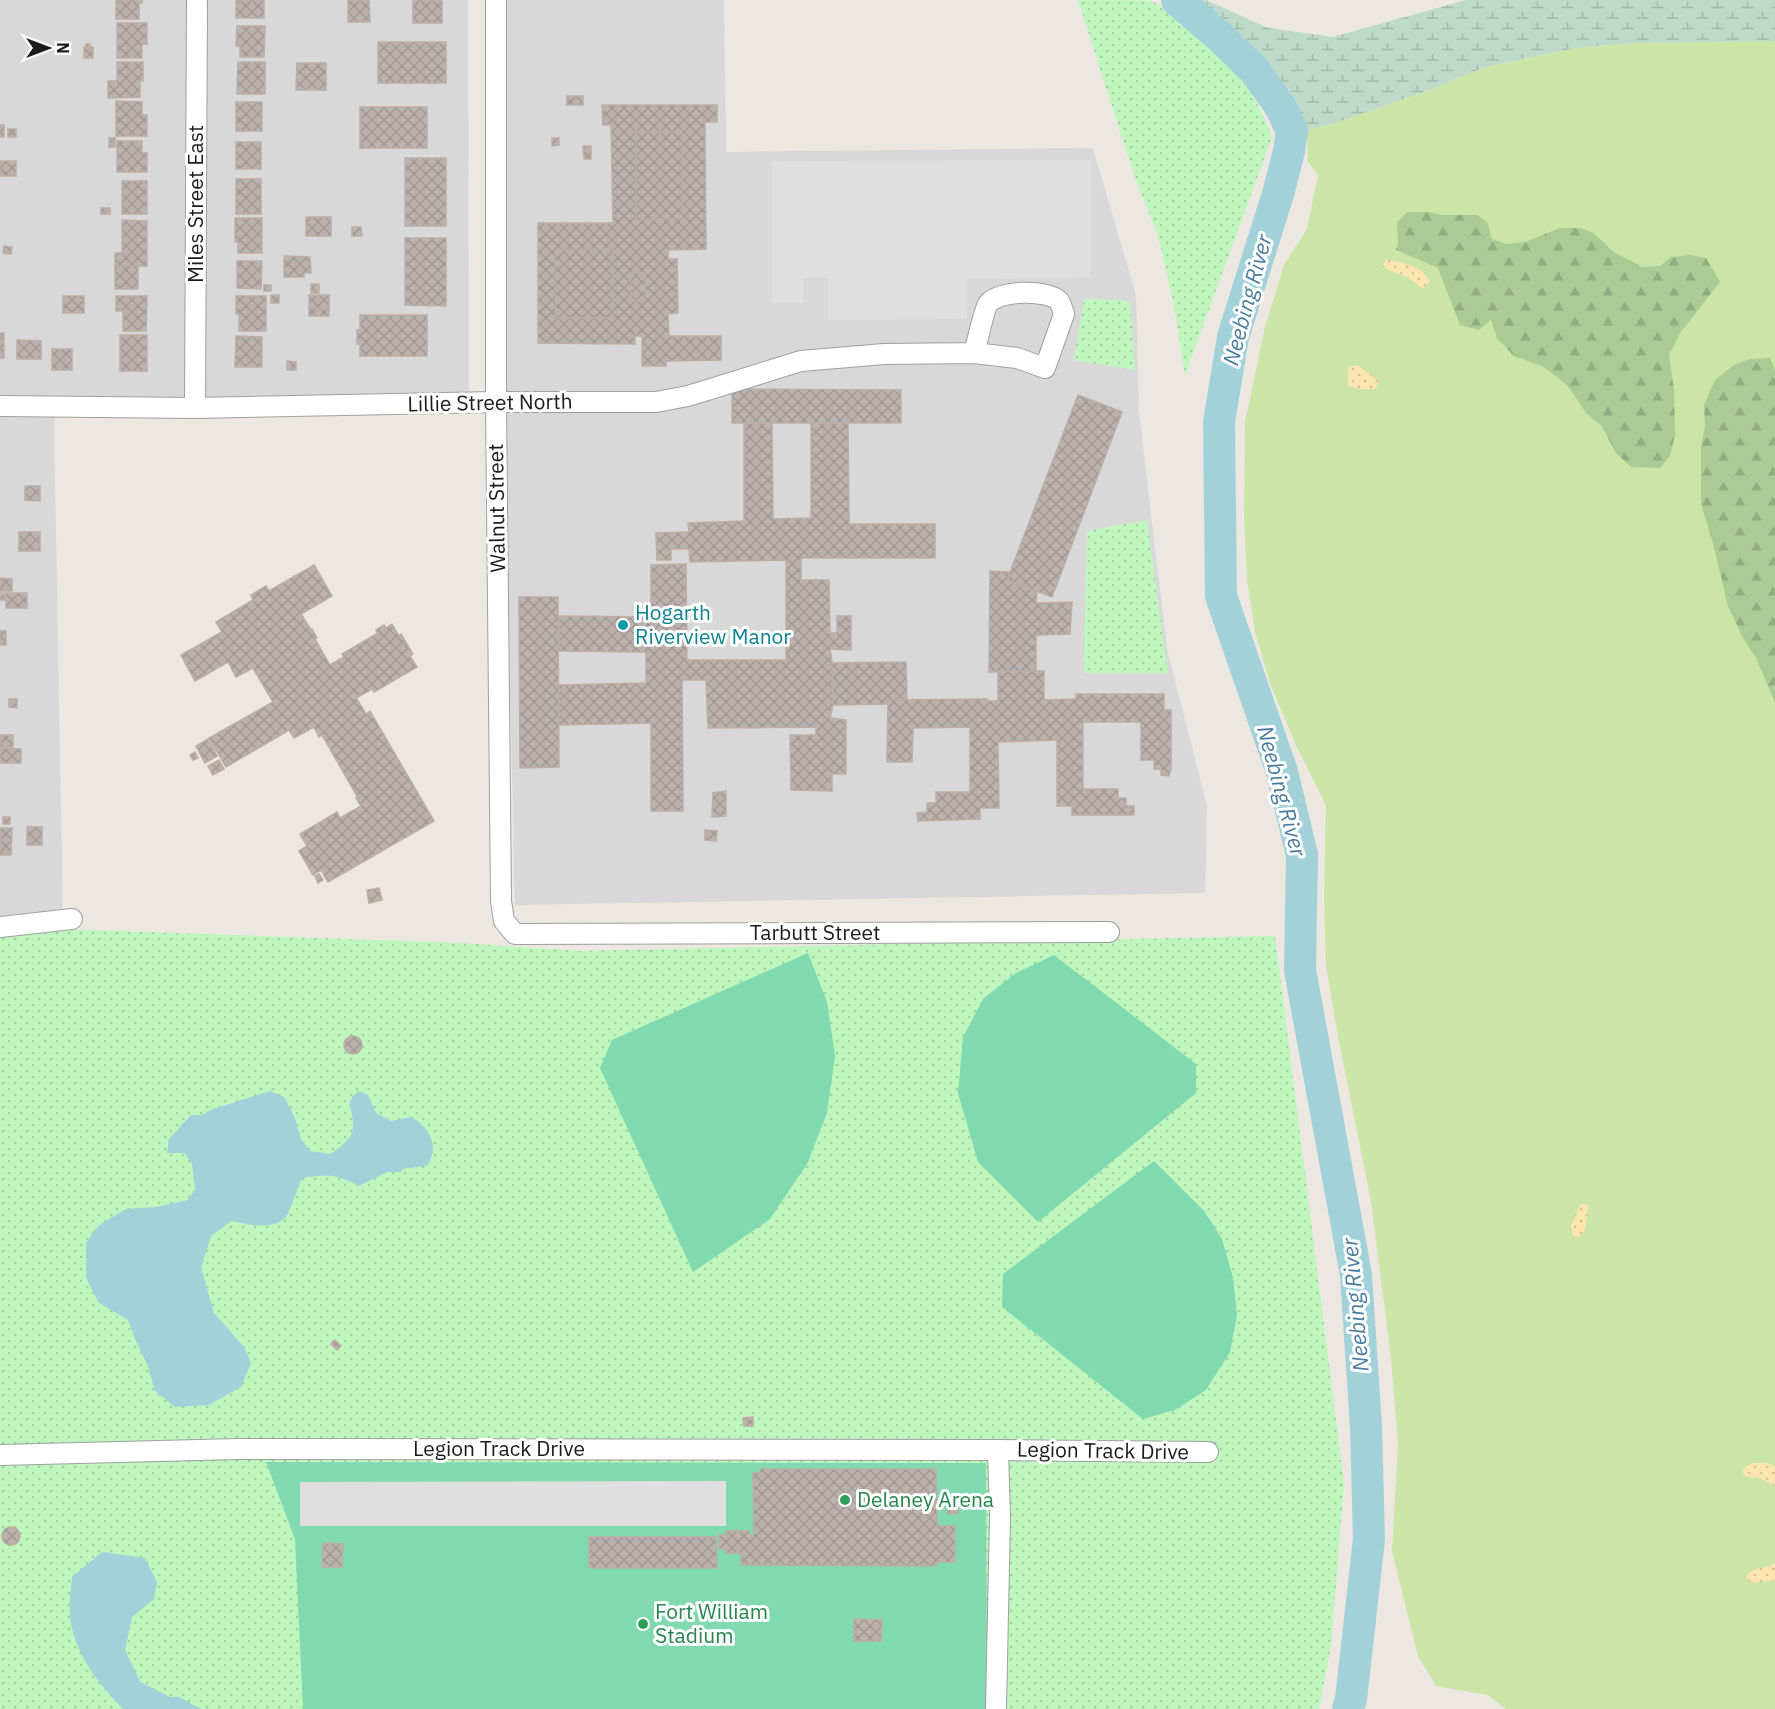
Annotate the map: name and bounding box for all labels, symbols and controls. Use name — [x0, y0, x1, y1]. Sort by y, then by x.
north arrow — [18, 18, 78, 78]
text: N — [53, 42, 73, 54]
street label: Miles Street East — [181, 125, 209, 283]
water label: Neebing River — [1215, 230, 1278, 368]
street label: Lillie Street North — [407, 387, 573, 417]
street label: Walnut Street — [481, 443, 511, 573]
place label: Hogarth Riverview Manor — [635, 598, 791, 650]
marker: Hogarth Riverview Manor — [616, 618, 630, 632]
water label: Neebing River — [1251, 722, 1314, 860]
street label: Tarbutt Street — [750, 918, 880, 946]
water label: Neebing River — [1334, 1236, 1375, 1373]
street label: Legion Track Drive — [413, 1434, 585, 1462]
street label: Legion Track Drive — [1017, 1435, 1189, 1465]
place label: Delaney Arena — [857, 1485, 994, 1513]
marker: Delaney Arena — [838, 1493, 852, 1507]
place label: Fort William Stadium — [655, 1597, 768, 1649]
marker: Fort William Stadium — [636, 1617, 650, 1631]

